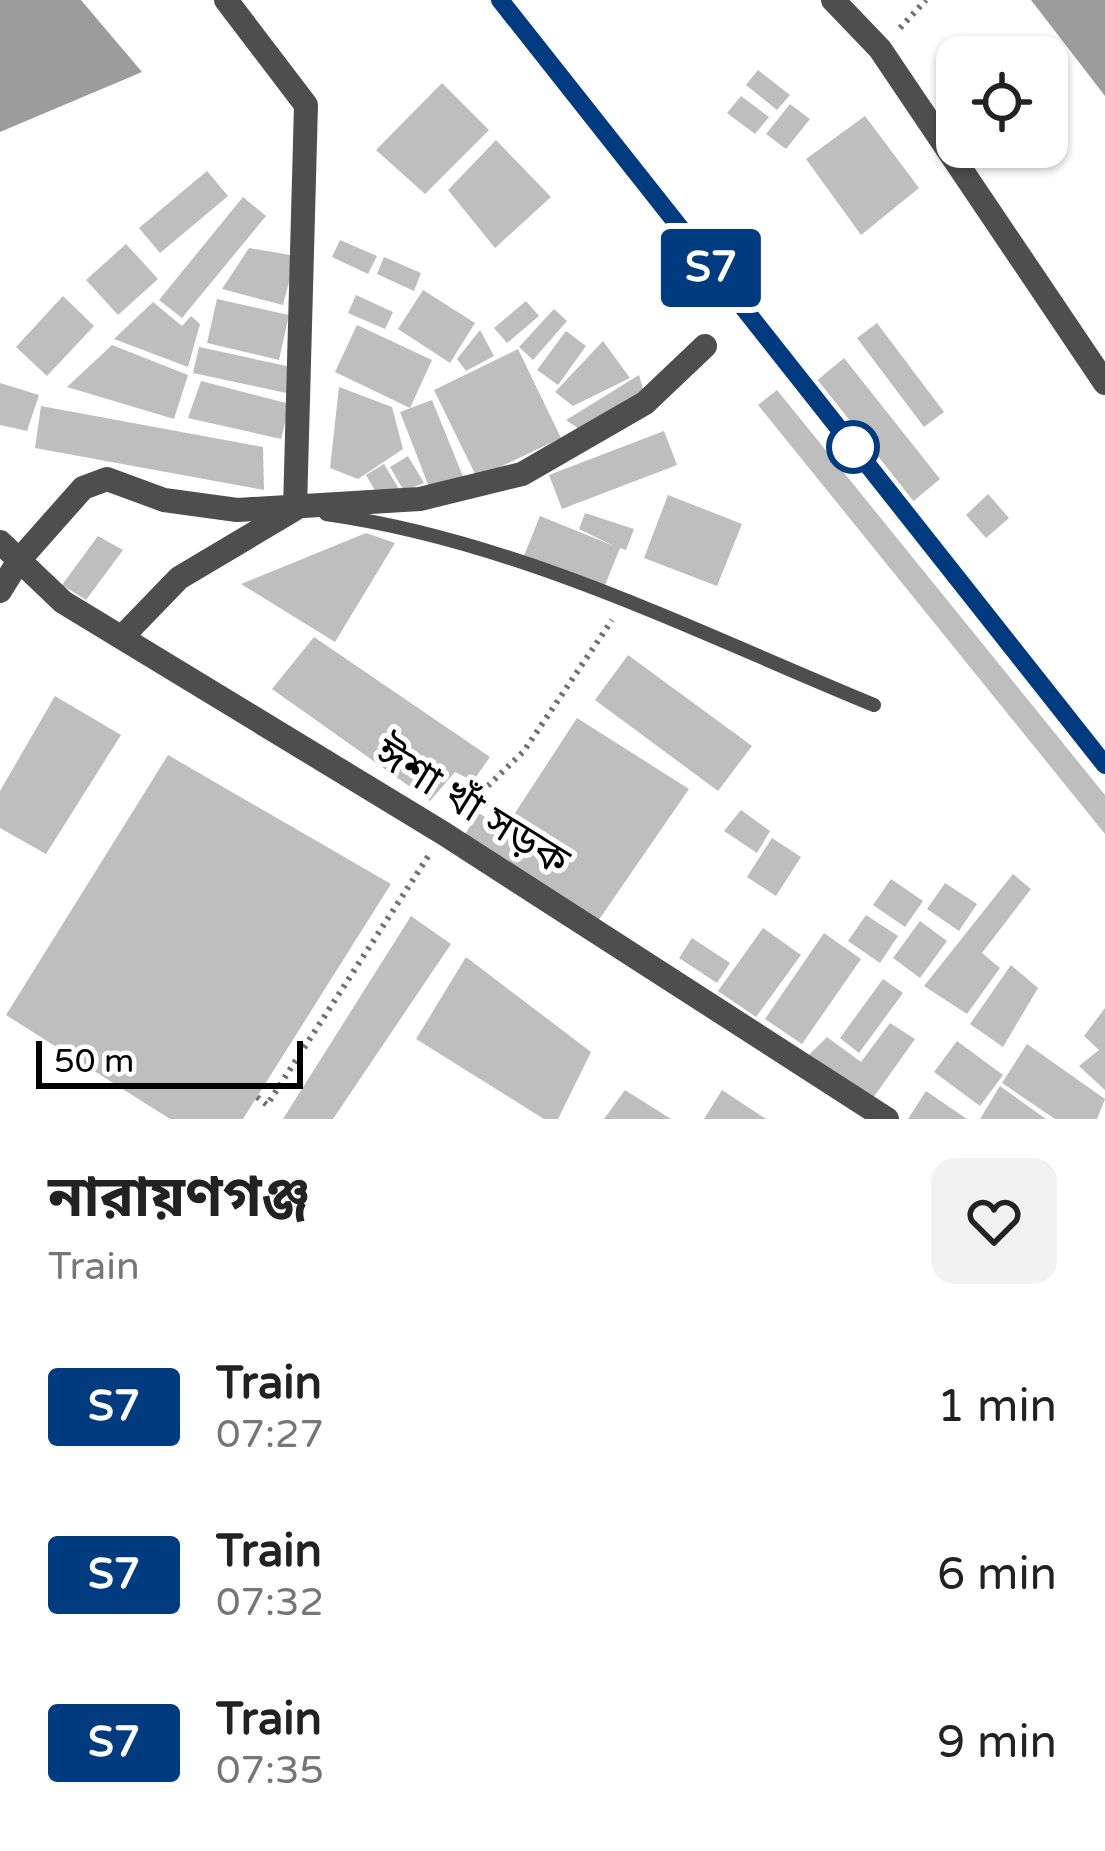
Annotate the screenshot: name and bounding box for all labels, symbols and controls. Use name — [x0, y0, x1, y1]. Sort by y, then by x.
map controls — [936, 36, 1068, 168]
button: locate — [936, 36, 1068, 168]
line badge: S7 — [657, 229, 765, 307]
text: S7 — [685, 242, 737, 293]
unlabelled marker — [828, 422, 878, 472]
street label: ঈশা খাঁ সড়ক — [365, 727, 580, 887]
scale bar — [36, 1035, 303, 1088]
text: 50 m — [54, 1042, 134, 1081]
button: heart — [931, 1158, 1057, 1284]
text: নারায়ণগঞ্জ — [48, 1164, 310, 1232]
text: Train — [48, 1243, 140, 1290]
text: Train — [216, 1357, 322, 1411]
text: 1 min — [937, 1380, 1057, 1434]
text: S7 — [88, 1381, 140, 1432]
text: 07:27 — [216, 1411, 324, 1458]
text: Train — [216, 1525, 322, 1579]
text: 6 min — [937, 1548, 1057, 1602]
text: S7 — [88, 1549, 140, 1600]
text: 07:32 — [216, 1579, 324, 1626]
text: Train — [216, 1693, 322, 1747]
text: 9 min — [937, 1716, 1057, 1770]
text: S7 — [88, 1717, 140, 1768]
text: 07:35 — [216, 1747, 324, 1794]

